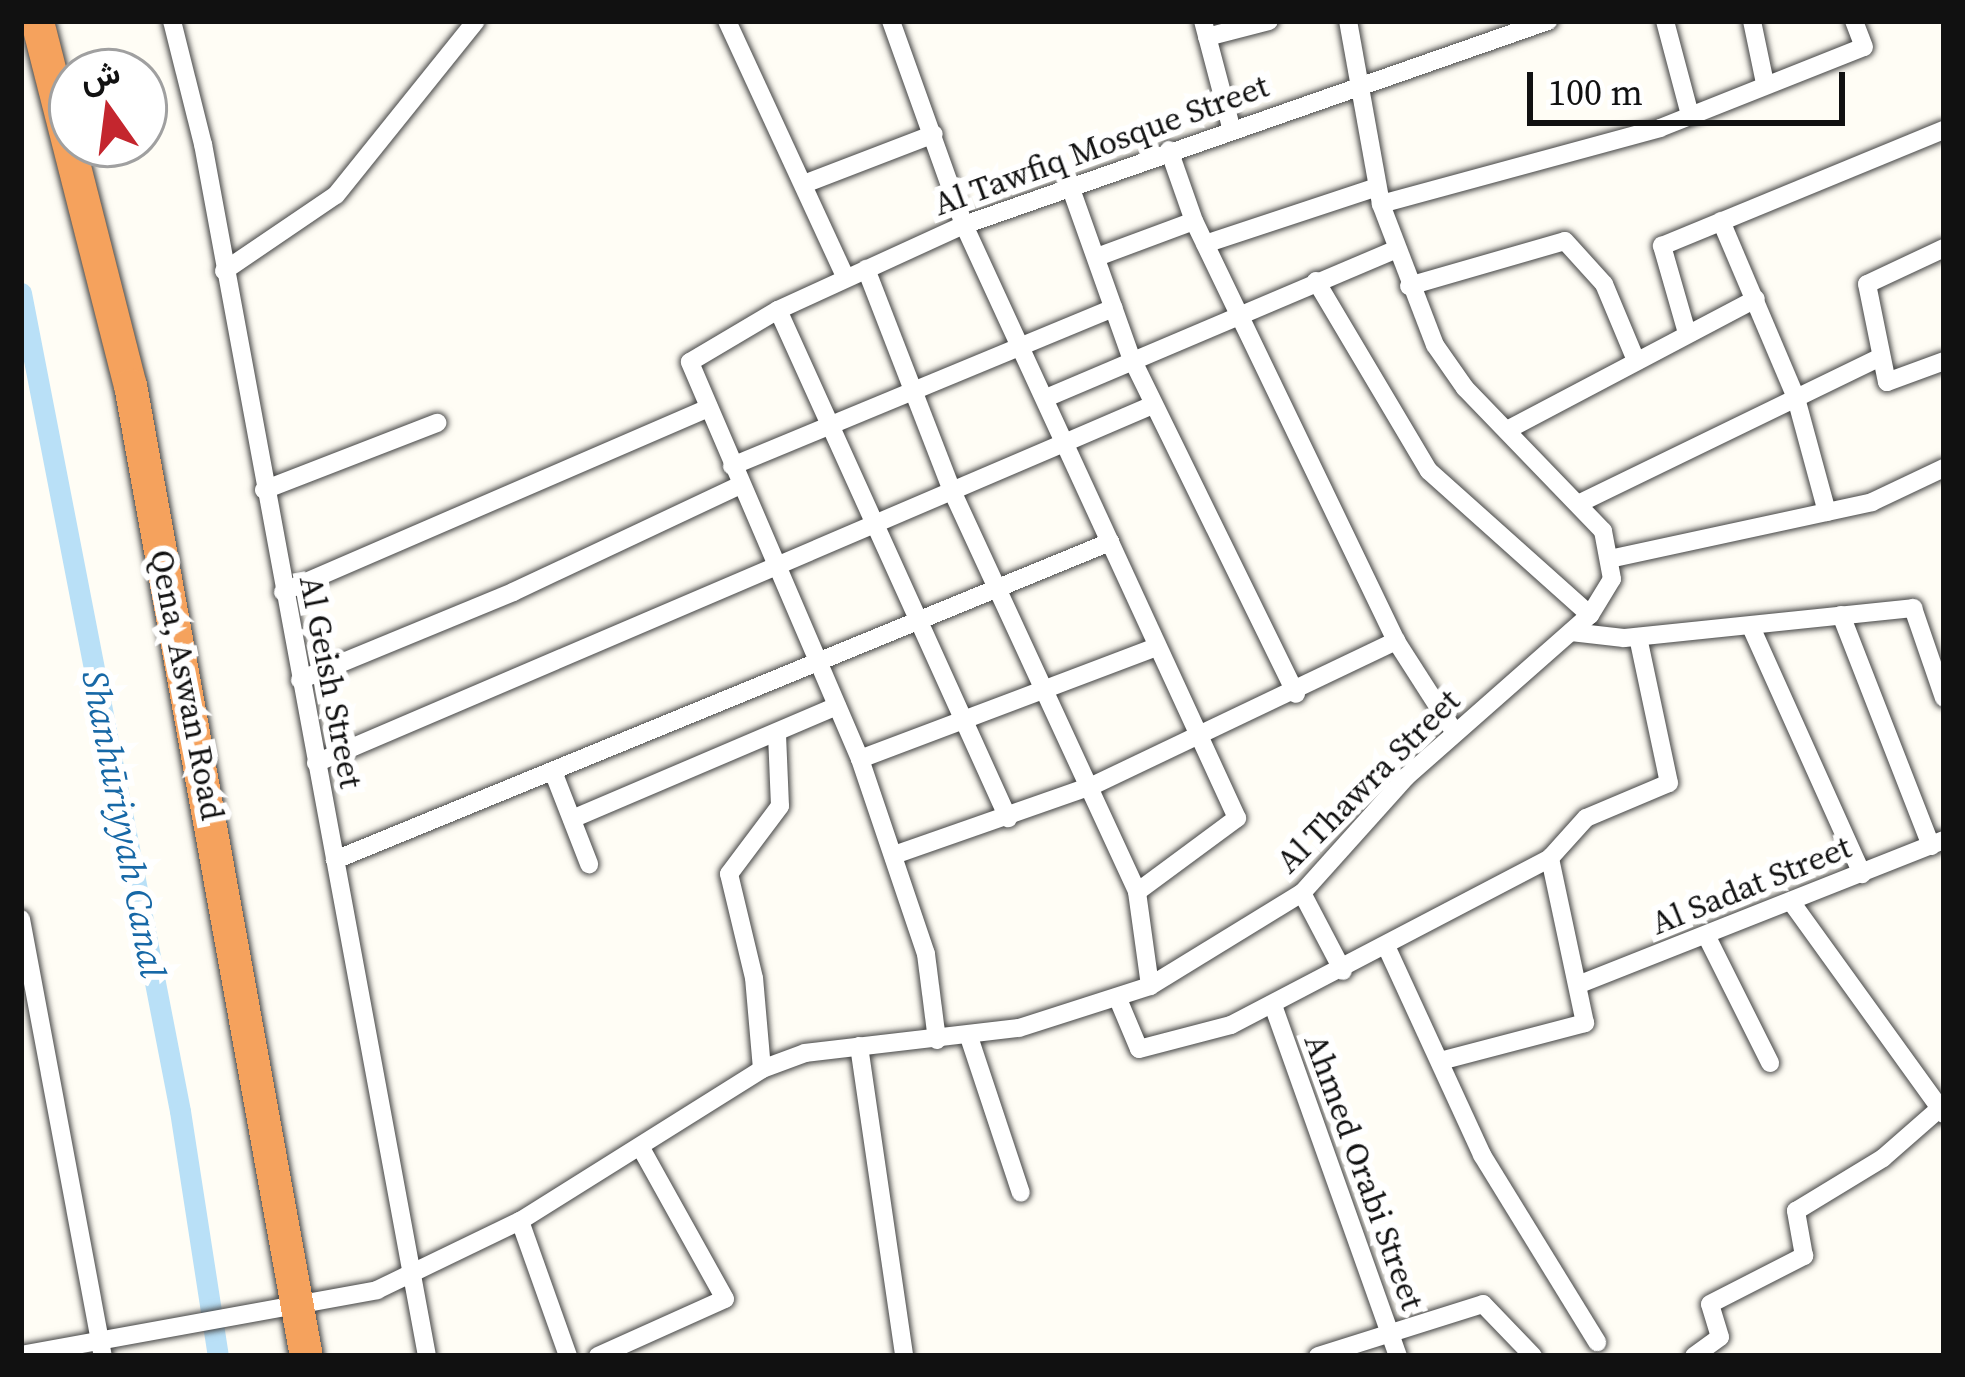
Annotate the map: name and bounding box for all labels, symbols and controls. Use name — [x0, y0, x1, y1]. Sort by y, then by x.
north arrow — [48, 48, 168, 168]
scale bar — [1533, 48, 1851, 122]
text: ش — [75, 49, 125, 102]
street label: Al Tawfiq Mosque Street — [928, 66, 1274, 224]
text: 100 m — [1548, 68, 1643, 117]
street label: Qena, Aswan Road — [141, 546, 233, 824]
street label: Al Geish Street — [291, 572, 371, 792]
water label: Shanhūriyyah Canal — [73, 667, 175, 981]
street label: Al Thawra Street — [1268, 681, 1468, 881]
street label: Al Sadat Street — [1645, 827, 1857, 943]
street label: Ahmed Orabi Street — [1296, 1029, 1432, 1315]

